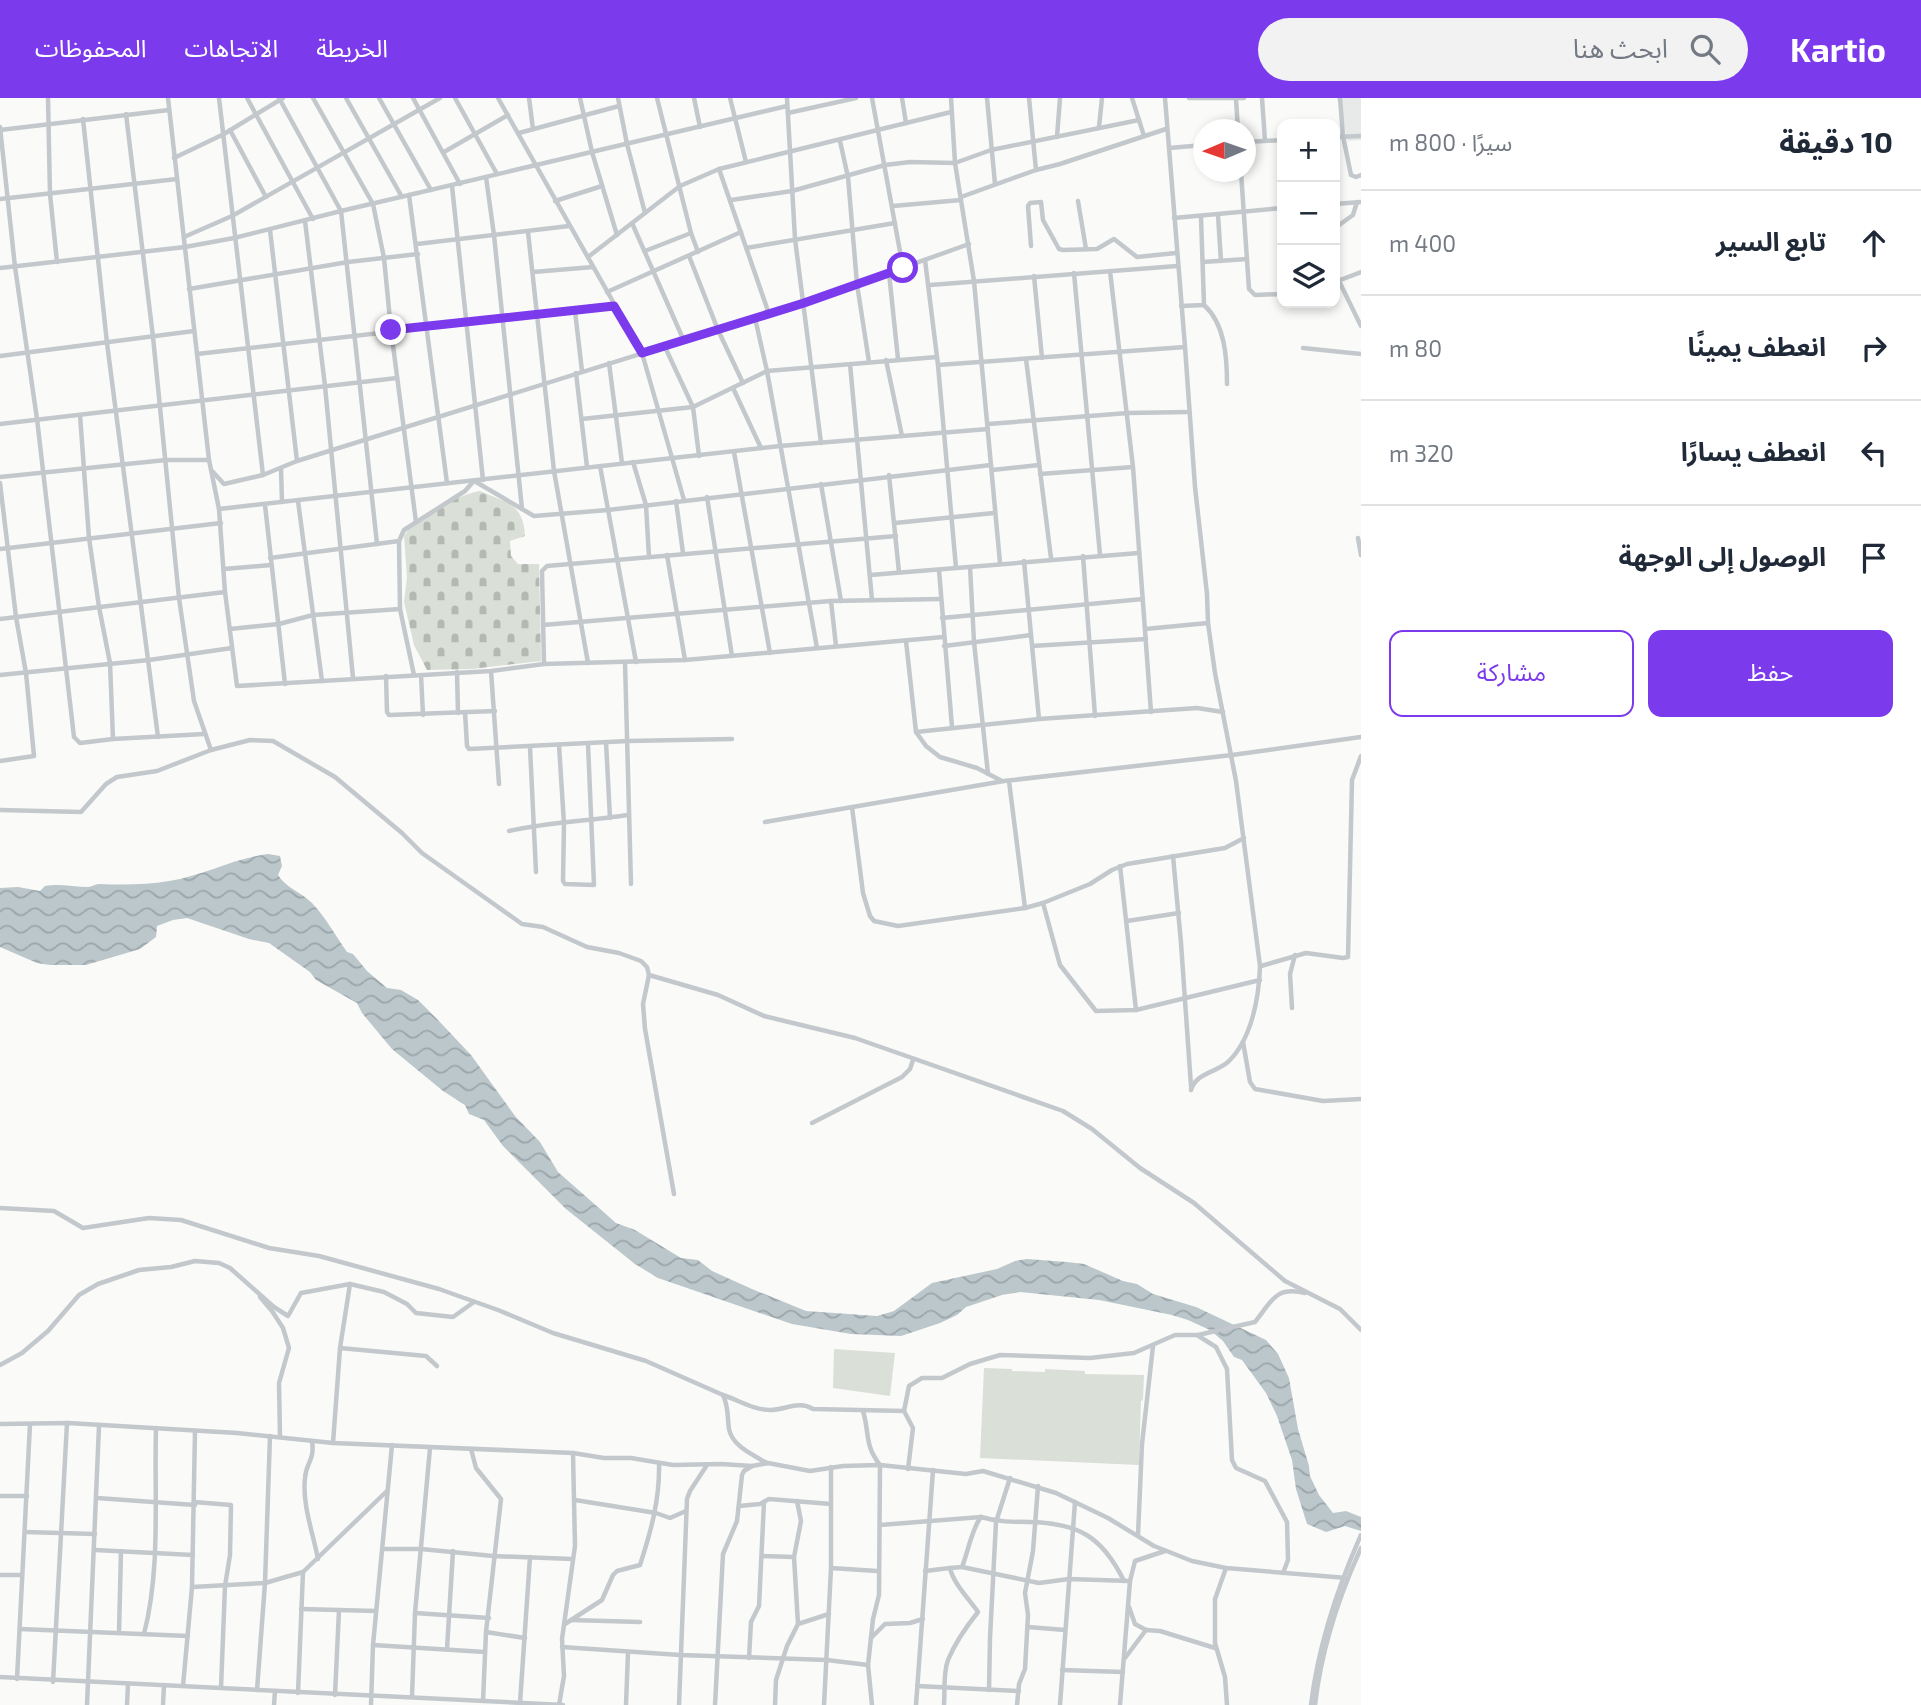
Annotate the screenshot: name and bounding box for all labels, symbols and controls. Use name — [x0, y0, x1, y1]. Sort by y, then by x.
search box — [1258, 18, 1748, 81]
text: Kartio — [1790, 29, 1886, 69]
icon: search — [1686, 30, 1724, 68]
text: ابحث هنا — [1573, 32, 1668, 63]
text: المحفوظات — [35, 33, 146, 62]
text: الاتجاهات — [184, 33, 278, 62]
text: الخريطة — [316, 33, 388, 62]
north arrow — [1193, 119, 1256, 182]
map controls — [1277, 119, 1340, 308]
button: + — [1277, 119, 1340, 182]
text: 10 دقيقة — [1779, 123, 1893, 159]
text: سيرًا · 800 m — [1389, 128, 1512, 156]
button: − — [1277, 182, 1340, 245]
icon: ahead — [1855, 224, 1893, 262]
text: تابع السير — [1716, 225, 1826, 256]
text: 400 m — [1389, 229, 1456, 257]
button: layers — [1277, 245, 1340, 308]
route start — [887, 252, 918, 283]
route end — [375, 314, 406, 345]
icon: right — [1855, 329, 1893, 367]
text: انعطف يمينًا — [1687, 330, 1826, 361]
text: 80 m — [1389, 334, 1442, 362]
icon: left — [1855, 434, 1893, 472]
text: انعطف يسارًا — [1681, 435, 1826, 466]
text: 320 m — [1389, 439, 1454, 467]
icon: arrive — [1855, 539, 1893, 577]
text: الوصول إلى الوجهة — [1618, 540, 1826, 571]
button: مشاركة — [1389, 630, 1634, 717]
button: حفظ — [1648, 630, 1893, 717]

